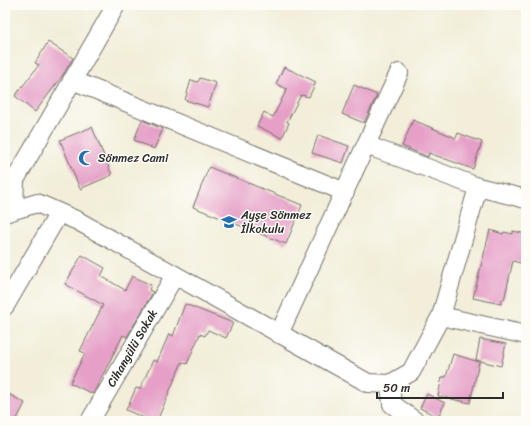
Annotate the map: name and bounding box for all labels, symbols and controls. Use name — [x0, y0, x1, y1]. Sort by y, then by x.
place label: Sönmez Cami — [98, 147, 169, 169]
mosque icon: Sönmez Cami — [77, 149, 95, 167]
place label: Ayşe Sönmez İlkokulu — [240, 204, 311, 240]
school or university icon: Ayşe Sönmez İlkokulu — [220, 213, 238, 231]
street label: Cihangülü Sokak — [101, 305, 163, 391]
scale bar — [377, 374, 503, 400]
text: 50 m — [383, 377, 410, 399]

